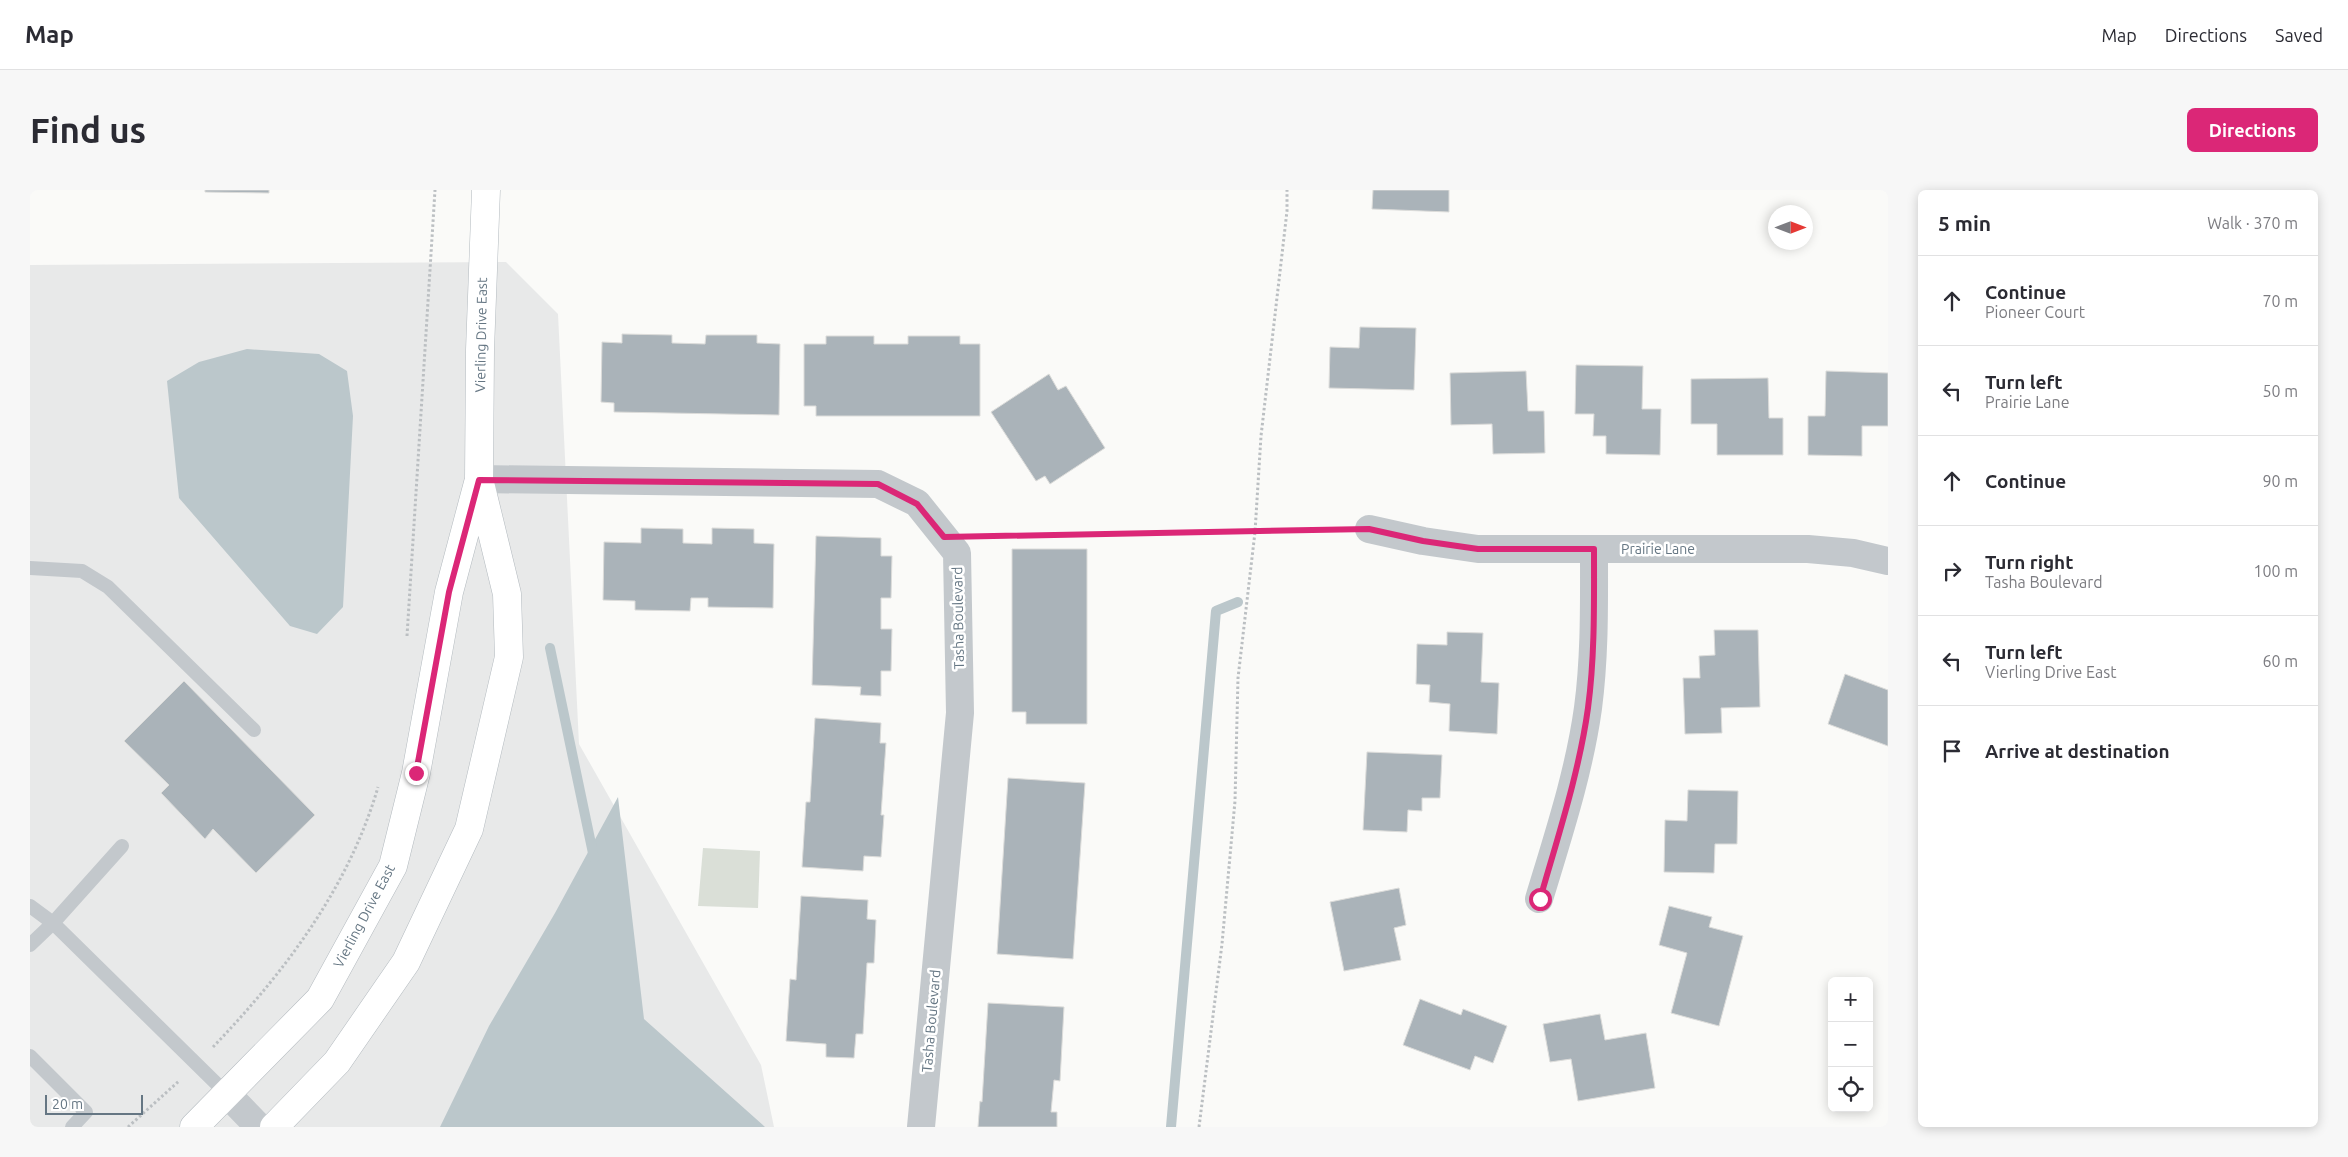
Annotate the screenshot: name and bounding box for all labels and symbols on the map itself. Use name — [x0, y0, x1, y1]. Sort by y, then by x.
north arrow — [1768, 205, 1813, 250]
street label: Vierling Drive East — [472, 277, 490, 393]
street label: Prairie Lane — [1621, 541, 1695, 557]
street label: Tasha Boulevard — [949, 566, 967, 670]
route end — [405, 762, 428, 785]
street label: Vierling Drive East — [330, 861, 398, 971]
route start — [1529, 888, 1552, 911]
street label: Tasha Boulevard — [919, 969, 943, 1073]
scale bar — [45, 1092, 142, 1115]

